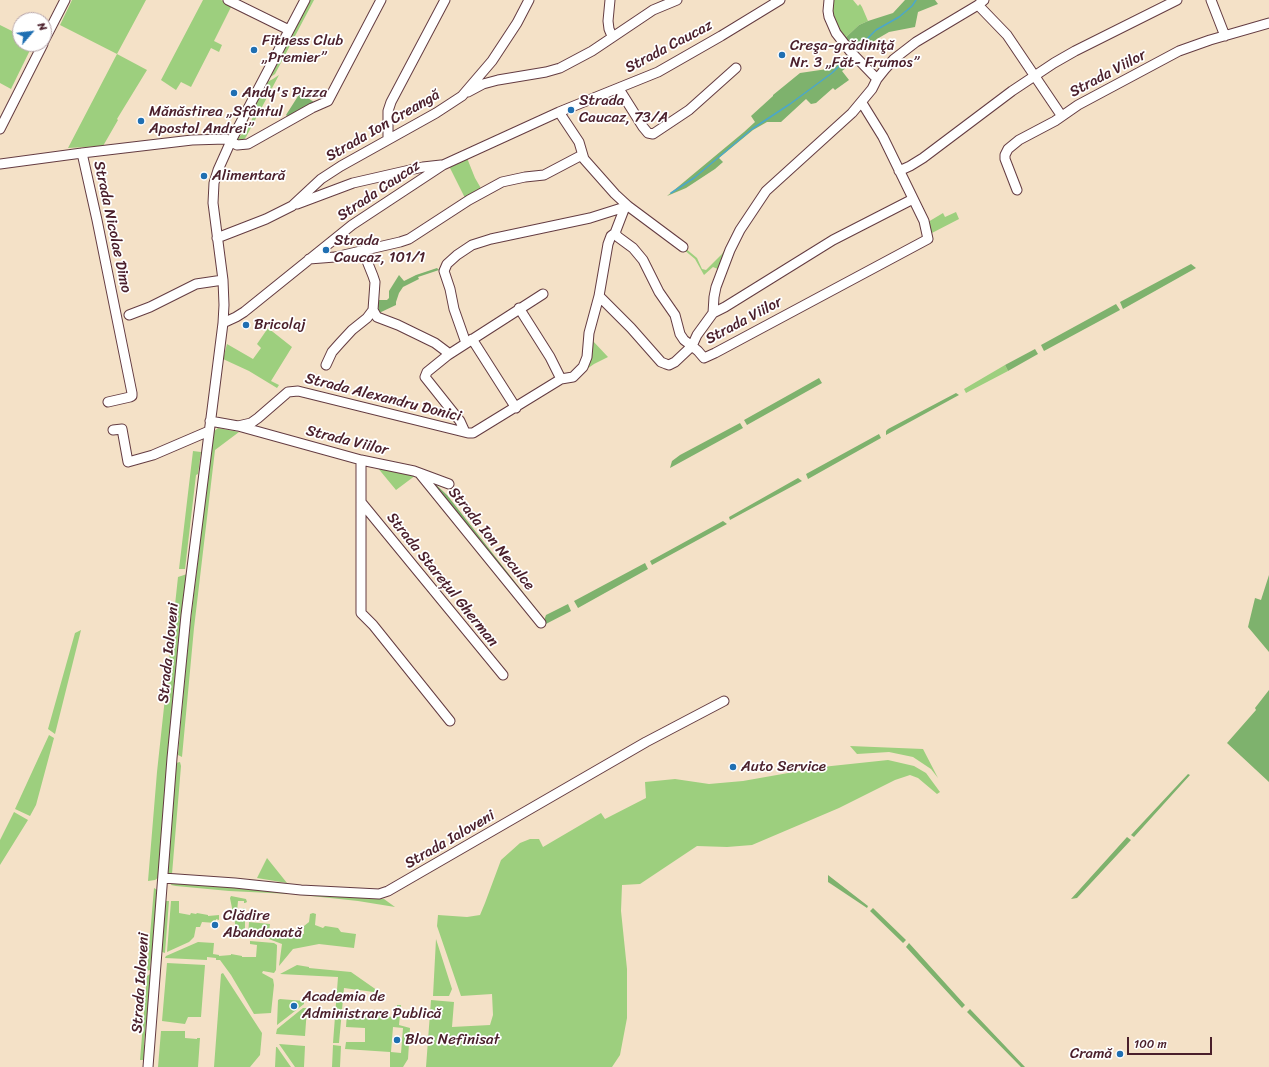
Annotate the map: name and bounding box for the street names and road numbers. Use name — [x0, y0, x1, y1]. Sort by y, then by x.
street label: Strada Caucaz — [622, 17, 716, 77]
street label: Strada Viilor — [1067, 46, 1149, 102]
street label: Strada Ion Creangă — [323, 86, 443, 166]
street label: Strada Caucaz — [334, 157, 424, 225]
street label: Strada Nicolae Dimo — [89, 159, 135, 295]
street label: Strada Viilor — [703, 293, 785, 349]
street label: Strada Alexandru Donici — [303, 370, 463, 426]
street label: Strada Viilor — [304, 422, 390, 460]
street label: Strada Ion Neculce — [444, 484, 538, 594]
street label: Strada Starețul Gherman — [382, 509, 502, 651]
street label: Strada Ialoveni — [155, 602, 183, 704]
street label: Strada Ialoveni — [402, 807, 498, 873]
street label: Strada Ialoveni — [129, 932, 153, 1034]

